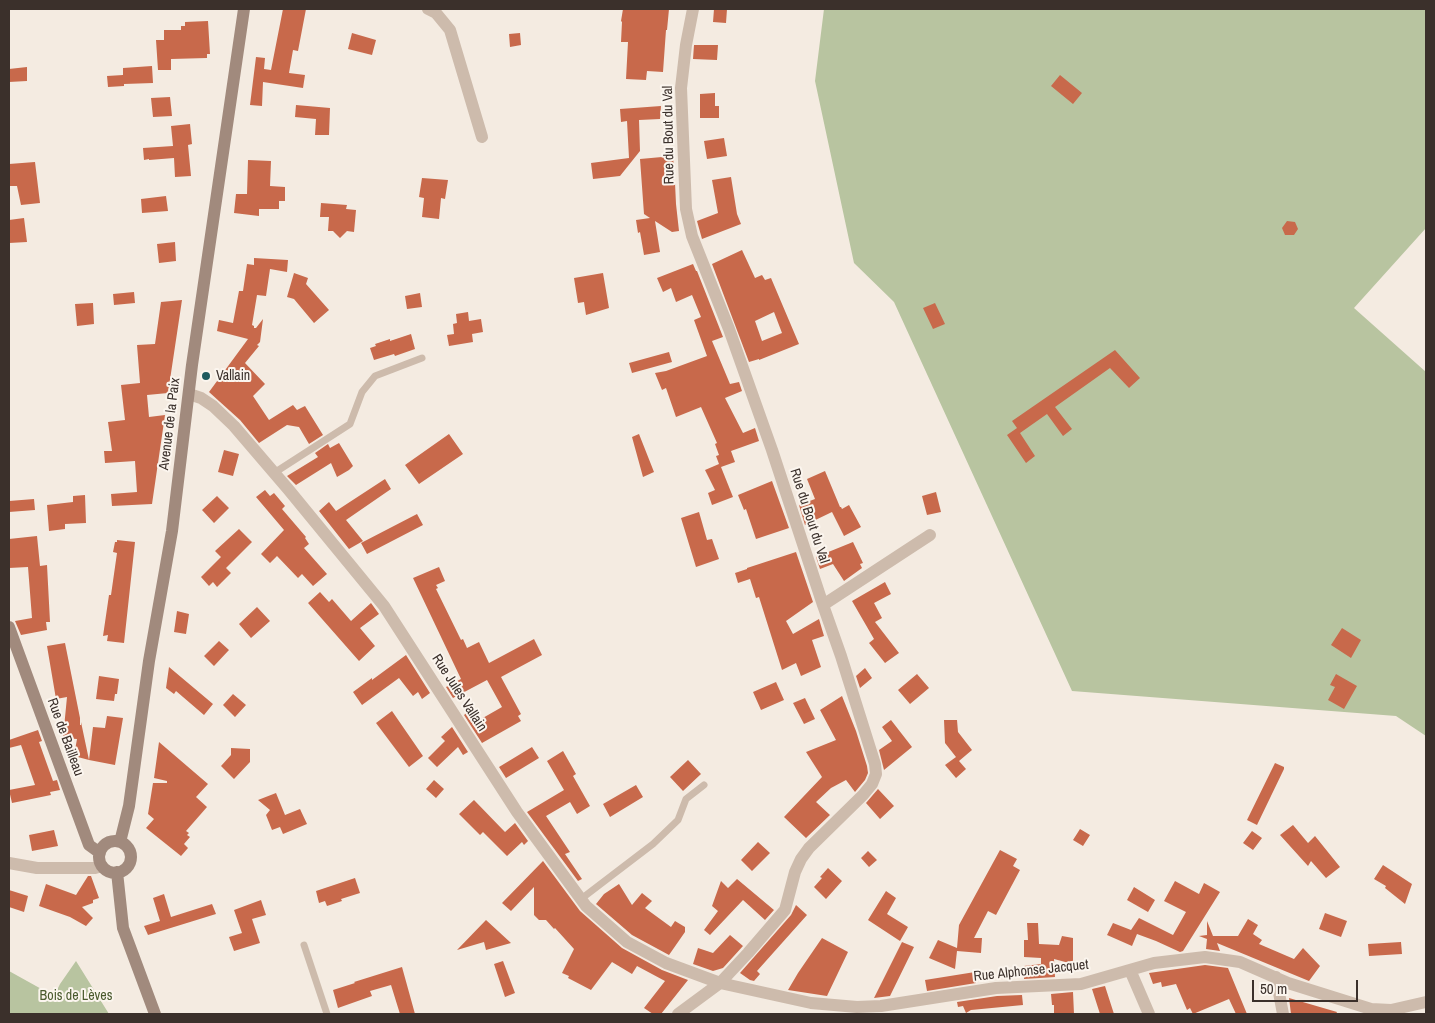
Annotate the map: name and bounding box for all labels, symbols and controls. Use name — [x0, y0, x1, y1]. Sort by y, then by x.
street label: Rue du Bout du Val — [660, 85, 678, 185]
place label: Vallain — [216, 368, 250, 384]
marker: Vallain — [200, 370, 212, 382]
street label: Avenue de la Paix — [156, 377, 184, 471]
street label: Rue du Bout du Val — [786, 466, 832, 566]
street label: Rue Jules Vallain — [428, 651, 490, 735]
street label: Rue de Bailleau — [43, 696, 87, 778]
street label: Rue Alphonse Jacquet — [973, 957, 1089, 985]
scale bar — [1255, 970, 1361, 1002]
text: 50 m — [1260, 978, 1287, 999]
park label: Bois de Lèves — [40, 988, 112, 1004]

